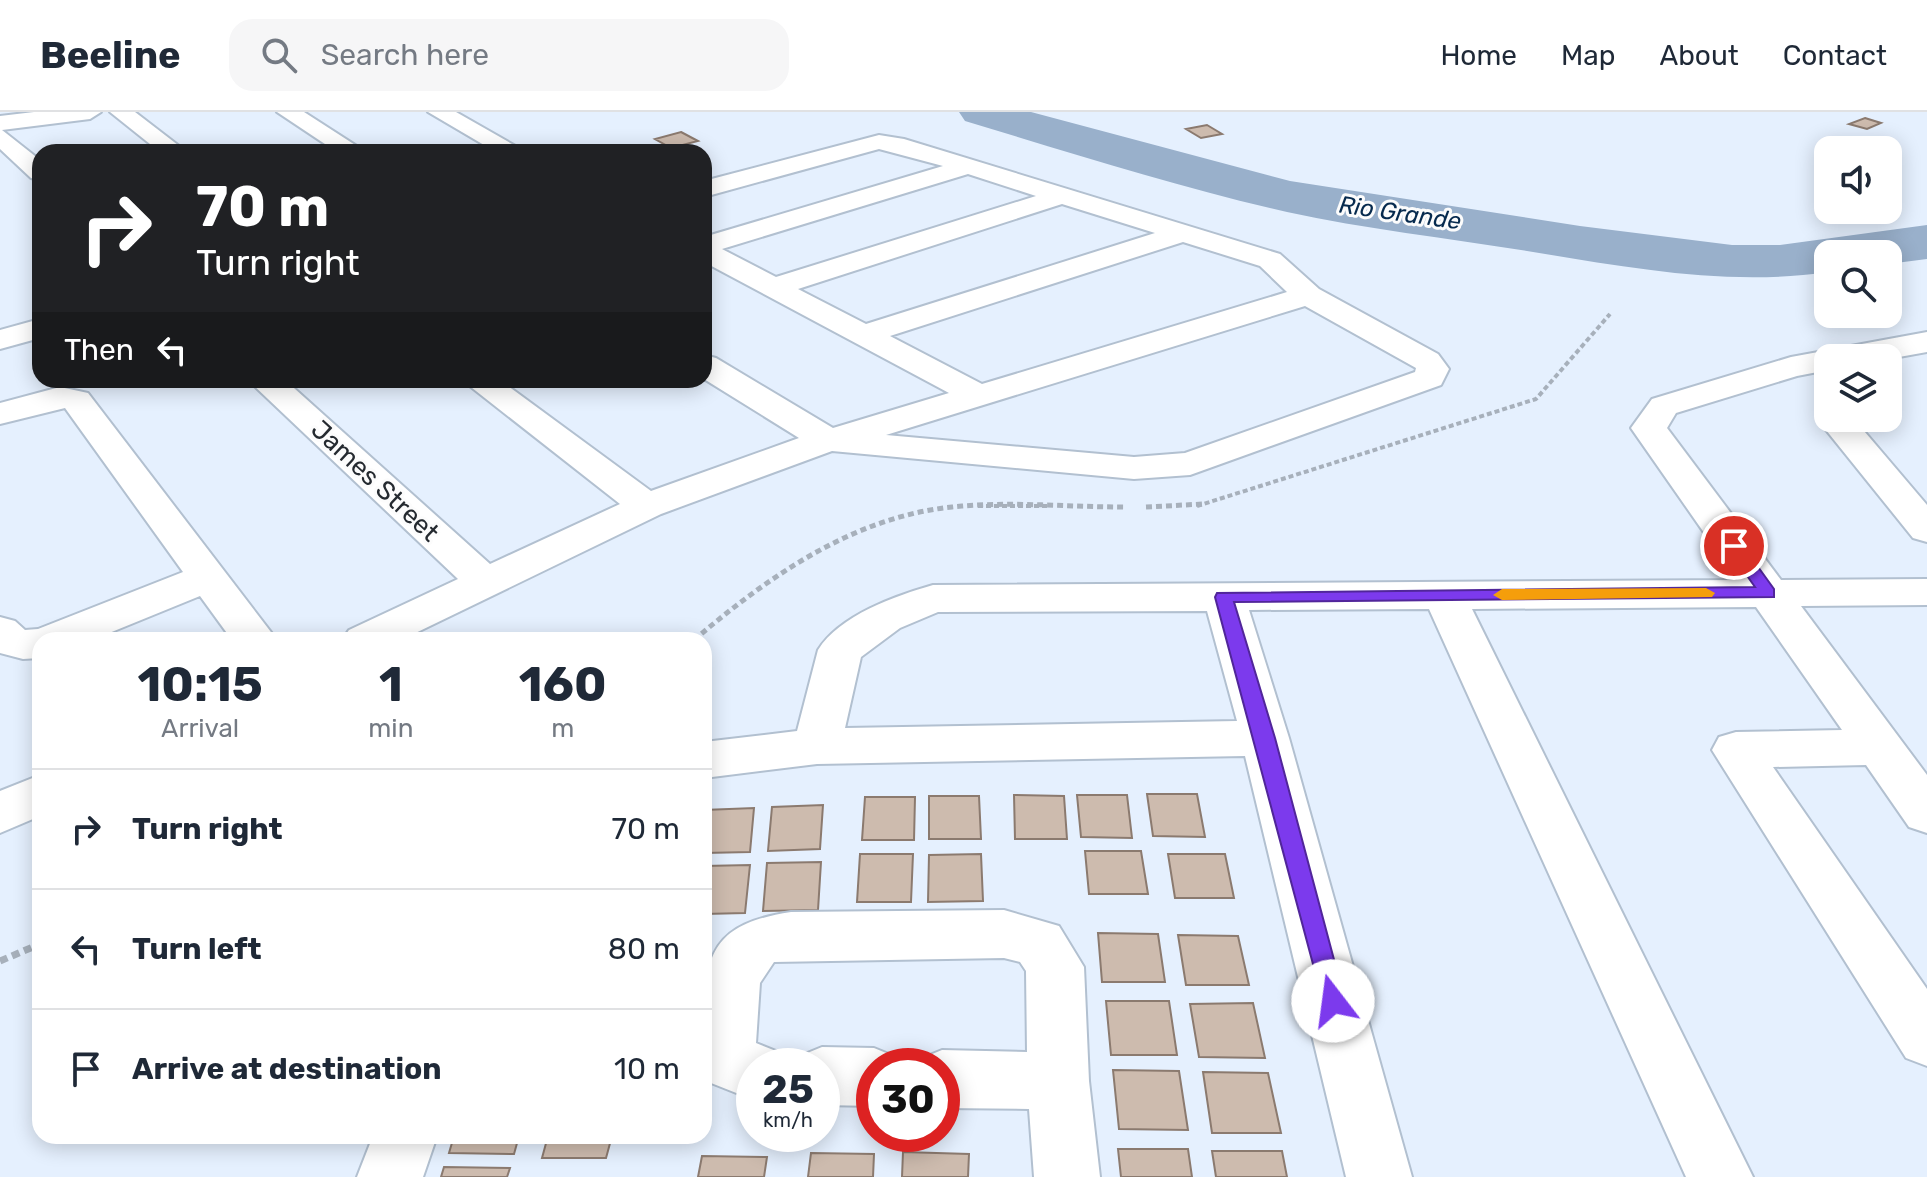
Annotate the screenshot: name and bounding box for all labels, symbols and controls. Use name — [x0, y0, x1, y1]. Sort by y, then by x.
search box — [229, 19, 789, 91]
text: Beeline — [40, 32, 181, 78]
icon: search — [257, 33, 301, 77]
text: Search here — [321, 37, 489, 73]
text: Home — [1440, 39, 1517, 72]
text: Map — [1561, 39, 1615, 72]
text: About — [1659, 39, 1739, 72]
text: Contact — [1783, 39, 1887, 72]
map controls — [1814, 136, 1902, 432]
button: sound — [1814, 136, 1902, 224]
text: 70 m — [196, 174, 329, 240]
icon: right — [64, 176, 168, 280]
water label: Rio Grande — [1337, 191, 1463, 235]
button: search — [1814, 240, 1902, 328]
text: Turn right — [196, 241, 360, 284]
icon: left — [150, 328, 194, 372]
text: Then — [64, 332, 134, 368]
button: layers — [1814, 344, 1902, 432]
street label: James Street — [305, 414, 445, 548]
pin — [1700, 512, 1768, 580]
icon: arrive — [1712, 524, 1756, 568]
text: 10:15 — [137, 656, 263, 713]
text: 1 — [379, 656, 403, 713]
text: 160 — [519, 656, 607, 713]
text: Arrival — [161, 713, 239, 744]
text: min — [368, 713, 413, 744]
text: m — [551, 713, 574, 744]
icon: right — [64, 807, 108, 851]
text: Turn right — [132, 811, 283, 847]
text: 70 m — [612, 811, 680, 847]
icon: left — [64, 927, 108, 971]
text: Turn left — [132, 931, 262, 967]
text: 80 m — [608, 931, 680, 967]
position arrow — [1291, 959, 1375, 1043]
icon: arrive — [64, 1047, 108, 1091]
speed limit sign: 30 — [856, 1048, 960, 1152]
text: Arrive at destination — [132, 1051, 442, 1087]
text: 10 m — [614, 1051, 680, 1087]
text: 25 — [762, 1066, 814, 1113]
text: km/h — [763, 1108, 813, 1132]

